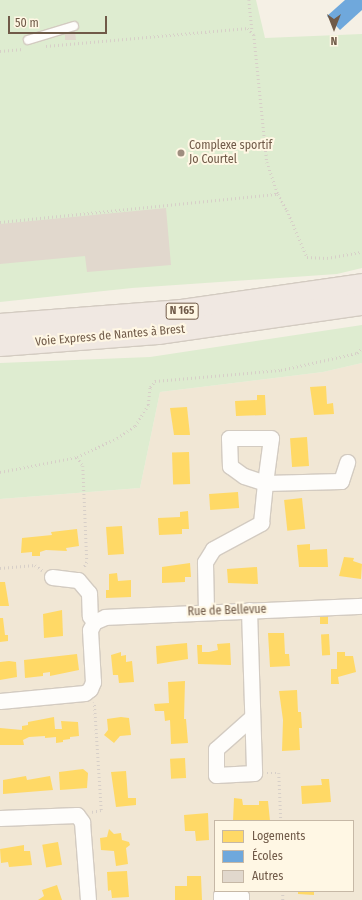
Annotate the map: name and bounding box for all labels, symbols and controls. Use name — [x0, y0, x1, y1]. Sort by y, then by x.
scale bar — [10, 8, 109, 34]
north arrow — [314, 8, 354, 48]
text: 50 m — [15, 16, 39, 30]
text: N — [331, 34, 337, 47]
place label: Complexe sportif Jo Courtel — [189, 139, 272, 167]
marker: Complexe sportif Jo Courtel — [176, 148, 186, 158]
road number: N 165 — [165, 302, 199, 320]
street label: Voie Express de Nantes à Brest — [35, 322, 185, 350]
street label: Rue de Bellevue — [187, 602, 267, 620]
legend — [214, 820, 354, 892]
text: Logements — [252, 829, 305, 843]
text: Écoles — [252, 849, 283, 863]
text: Autres — [252, 869, 283, 883]

